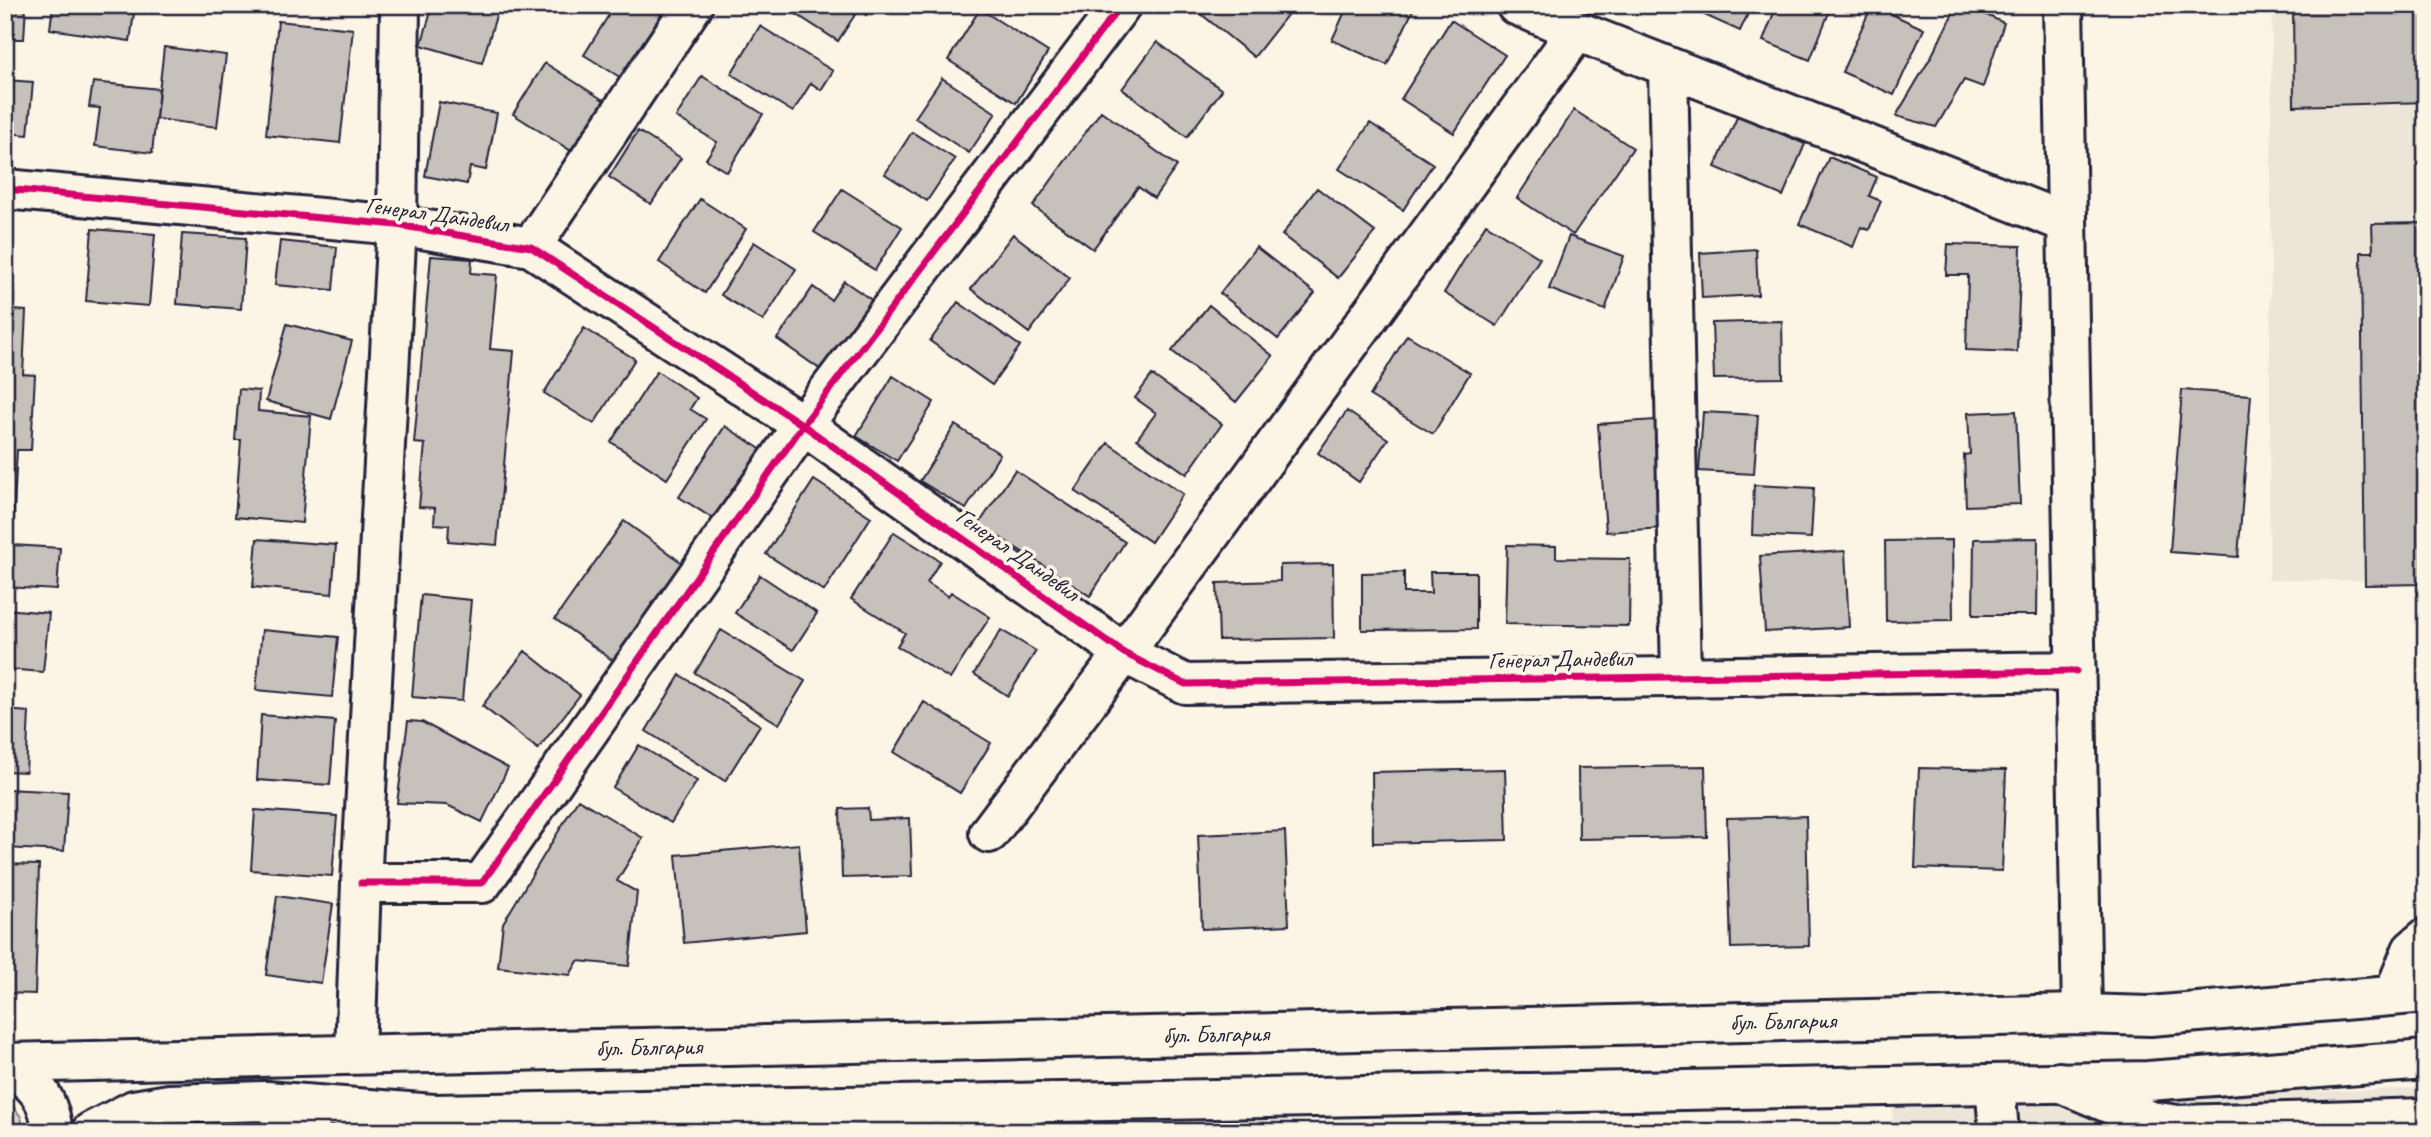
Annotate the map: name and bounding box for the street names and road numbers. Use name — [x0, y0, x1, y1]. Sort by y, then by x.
street label: Генерал Дандевил — [364, 189, 512, 239]
street label: Генерал Дандевил — [950, 500, 1087, 608]
street label: Генерал Дандевил — [1488, 643, 1634, 675]
street label: бул. България — [1730, 1005, 1838, 1037]
street label: бул. България — [1163, 1018, 1271, 1050]
street label: бул. България — [596, 1031, 704, 1063]

